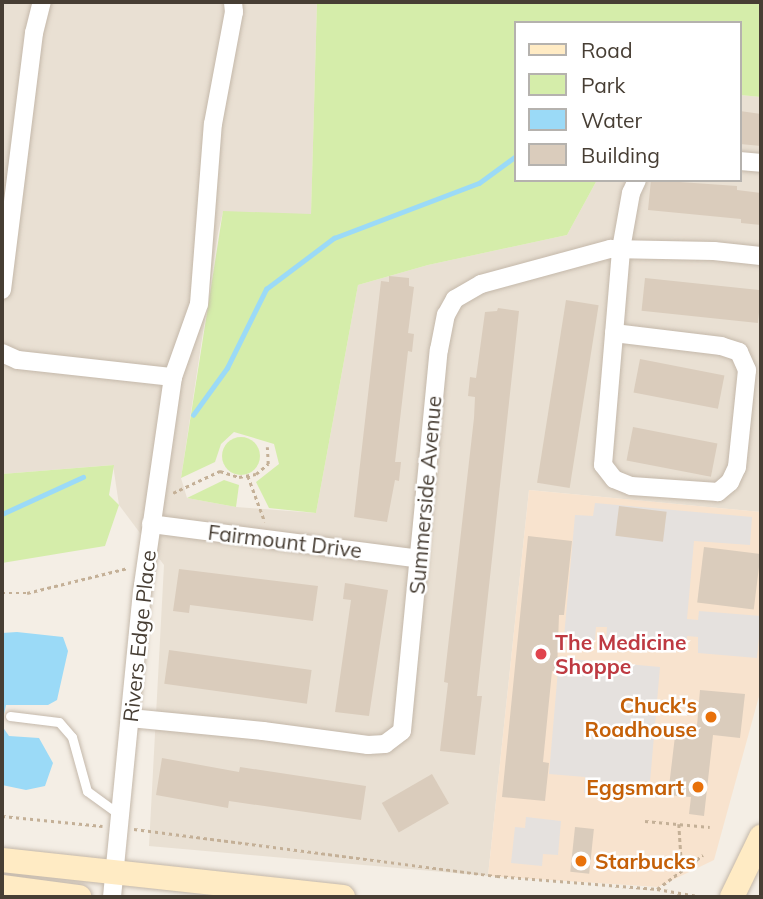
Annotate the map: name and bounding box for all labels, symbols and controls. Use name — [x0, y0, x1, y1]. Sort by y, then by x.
legend — [514, 21, 742, 182]
text: Road — [581, 37, 632, 63]
text: Park — [581, 72, 625, 98]
text: Water — [581, 107, 642, 133]
text: Building — [581, 142, 660, 168]
street label: Summerside Avenue — [404, 395, 446, 595]
street label: Fairmount Drive — [207, 519, 363, 563]
street label: Rivers Edge Place — [117, 549, 161, 723]
place label: The Medicine Shoppe — [555, 629, 686, 679]
marker: The Medicine Shoppe — [533, 646, 549, 662]
place label: Chuck's Roadhouse — [584, 692, 697, 742]
marker: Chuck's Roadhouse — [703, 709, 719, 725]
place label: Eggsmart — [586, 774, 684, 800]
marker: Eggsmart — [690, 779, 706, 795]
place label: Starbucks — [595, 848, 696, 874]
marker: Starbucks — [573, 853, 589, 869]

